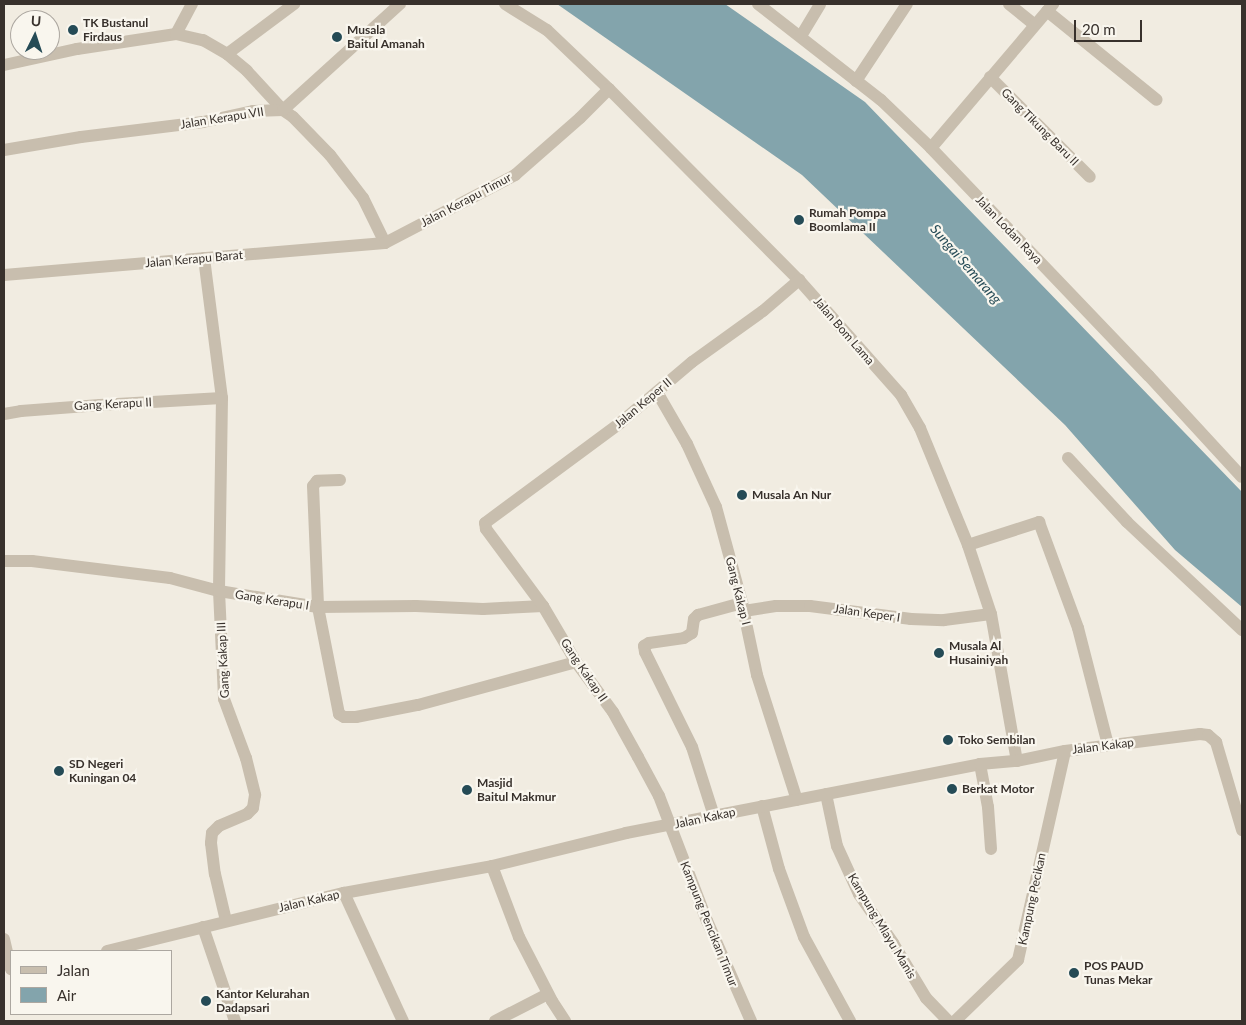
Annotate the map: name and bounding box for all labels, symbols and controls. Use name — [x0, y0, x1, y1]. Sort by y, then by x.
north arrow — [10, 10, 60, 60]
scale bar — [1076, 10, 1144, 42]
text: U — [30, 12, 42, 29]
place label: TK Bustanul Firdaus — [83, 16, 148, 44]
text: 20 m — [1082, 20, 1116, 38]
place label: Musala Baitul Amanah — [347, 23, 425, 51]
marker: TK Bustanul Firdaus — [67, 24, 79, 36]
marker: Musala Baitul Amanah — [331, 31, 343, 43]
street label: Gang Tikung Baru II — [998, 85, 1082, 169]
street label: Jalan Kerapu VII — [179, 104, 265, 132]
street label: Jalan Kerapu Timur — [418, 170, 514, 230]
street label: Jalan Lodan Raya — [973, 193, 1045, 267]
place label: Rumah Pompa Boomlama II — [809, 206, 886, 234]
marker: Rumah Pompa Boomlama II — [793, 214, 805, 226]
water label: Sungai Semarang — [927, 221, 1005, 307]
street label: Jalan Kerapu Barat — [145, 248, 243, 270]
street label: Jalan Bom Lama — [811, 294, 877, 368]
street label: Jalan Keper II — [611, 375, 675, 431]
street label: Gang Kerapu II — [74, 395, 152, 413]
place label: Musala An Nur — [752, 488, 832, 502]
marker: Musala An Nur — [736, 489, 748, 501]
street label: Gang Kakap I — [723, 555, 753, 627]
street label: Gang Kerapu I — [234, 587, 310, 613]
street label: Jalan Keper I — [833, 601, 901, 625]
street label: Gang Kakap III — [214, 621, 232, 699]
street label: Gang Kakap II — [558, 636, 610, 704]
place label: Musala Al Husainiyah — [949, 639, 1008, 667]
marker: Musala Al Husainiyah — [933, 647, 945, 659]
place label: Toko Sembilan — [958, 733, 1035, 747]
marker: Toko Sembilan — [942, 734, 954, 746]
street label: Jalan Kakap — [1071, 735, 1135, 757]
place label: SD Negeri Kuningan 04 — [69, 757, 136, 785]
marker: SD Negeri Kuningan 04 — [53, 765, 65, 777]
place label: Masjid Baitul Makmur — [477, 776, 556, 804]
place label: Berkat Motor — [962, 782, 1034, 796]
marker: Berkat Motor — [946, 783, 958, 795]
marker: Masjid Baitul Makmur — [461, 784, 473, 796]
street label: Jalan Kakap — [673, 805, 737, 831]
street label: Kampung Pecikan — [1015, 852, 1049, 946]
street label: Kampung Pencikan Timur — [677, 859, 741, 989]
street label: Kampung Mlayu Manis — [845, 871, 919, 981]
street label: Jalan Kakap — [277, 887, 341, 915]
legend — [10, 950, 172, 1015]
place label: POS PAUD Tunas Mekar — [1084, 959, 1152, 987]
text: Jalan — [57, 961, 90, 979]
marker: POS PAUD Tunas Mekar — [1068, 967, 1080, 979]
text: Air — [57, 986, 76, 1004]
place label: Kantor Kelurahan Dadapsari — [216, 987, 310, 1015]
marker: Kantor Kelurahan Dadapsari — [200, 995, 212, 1007]

